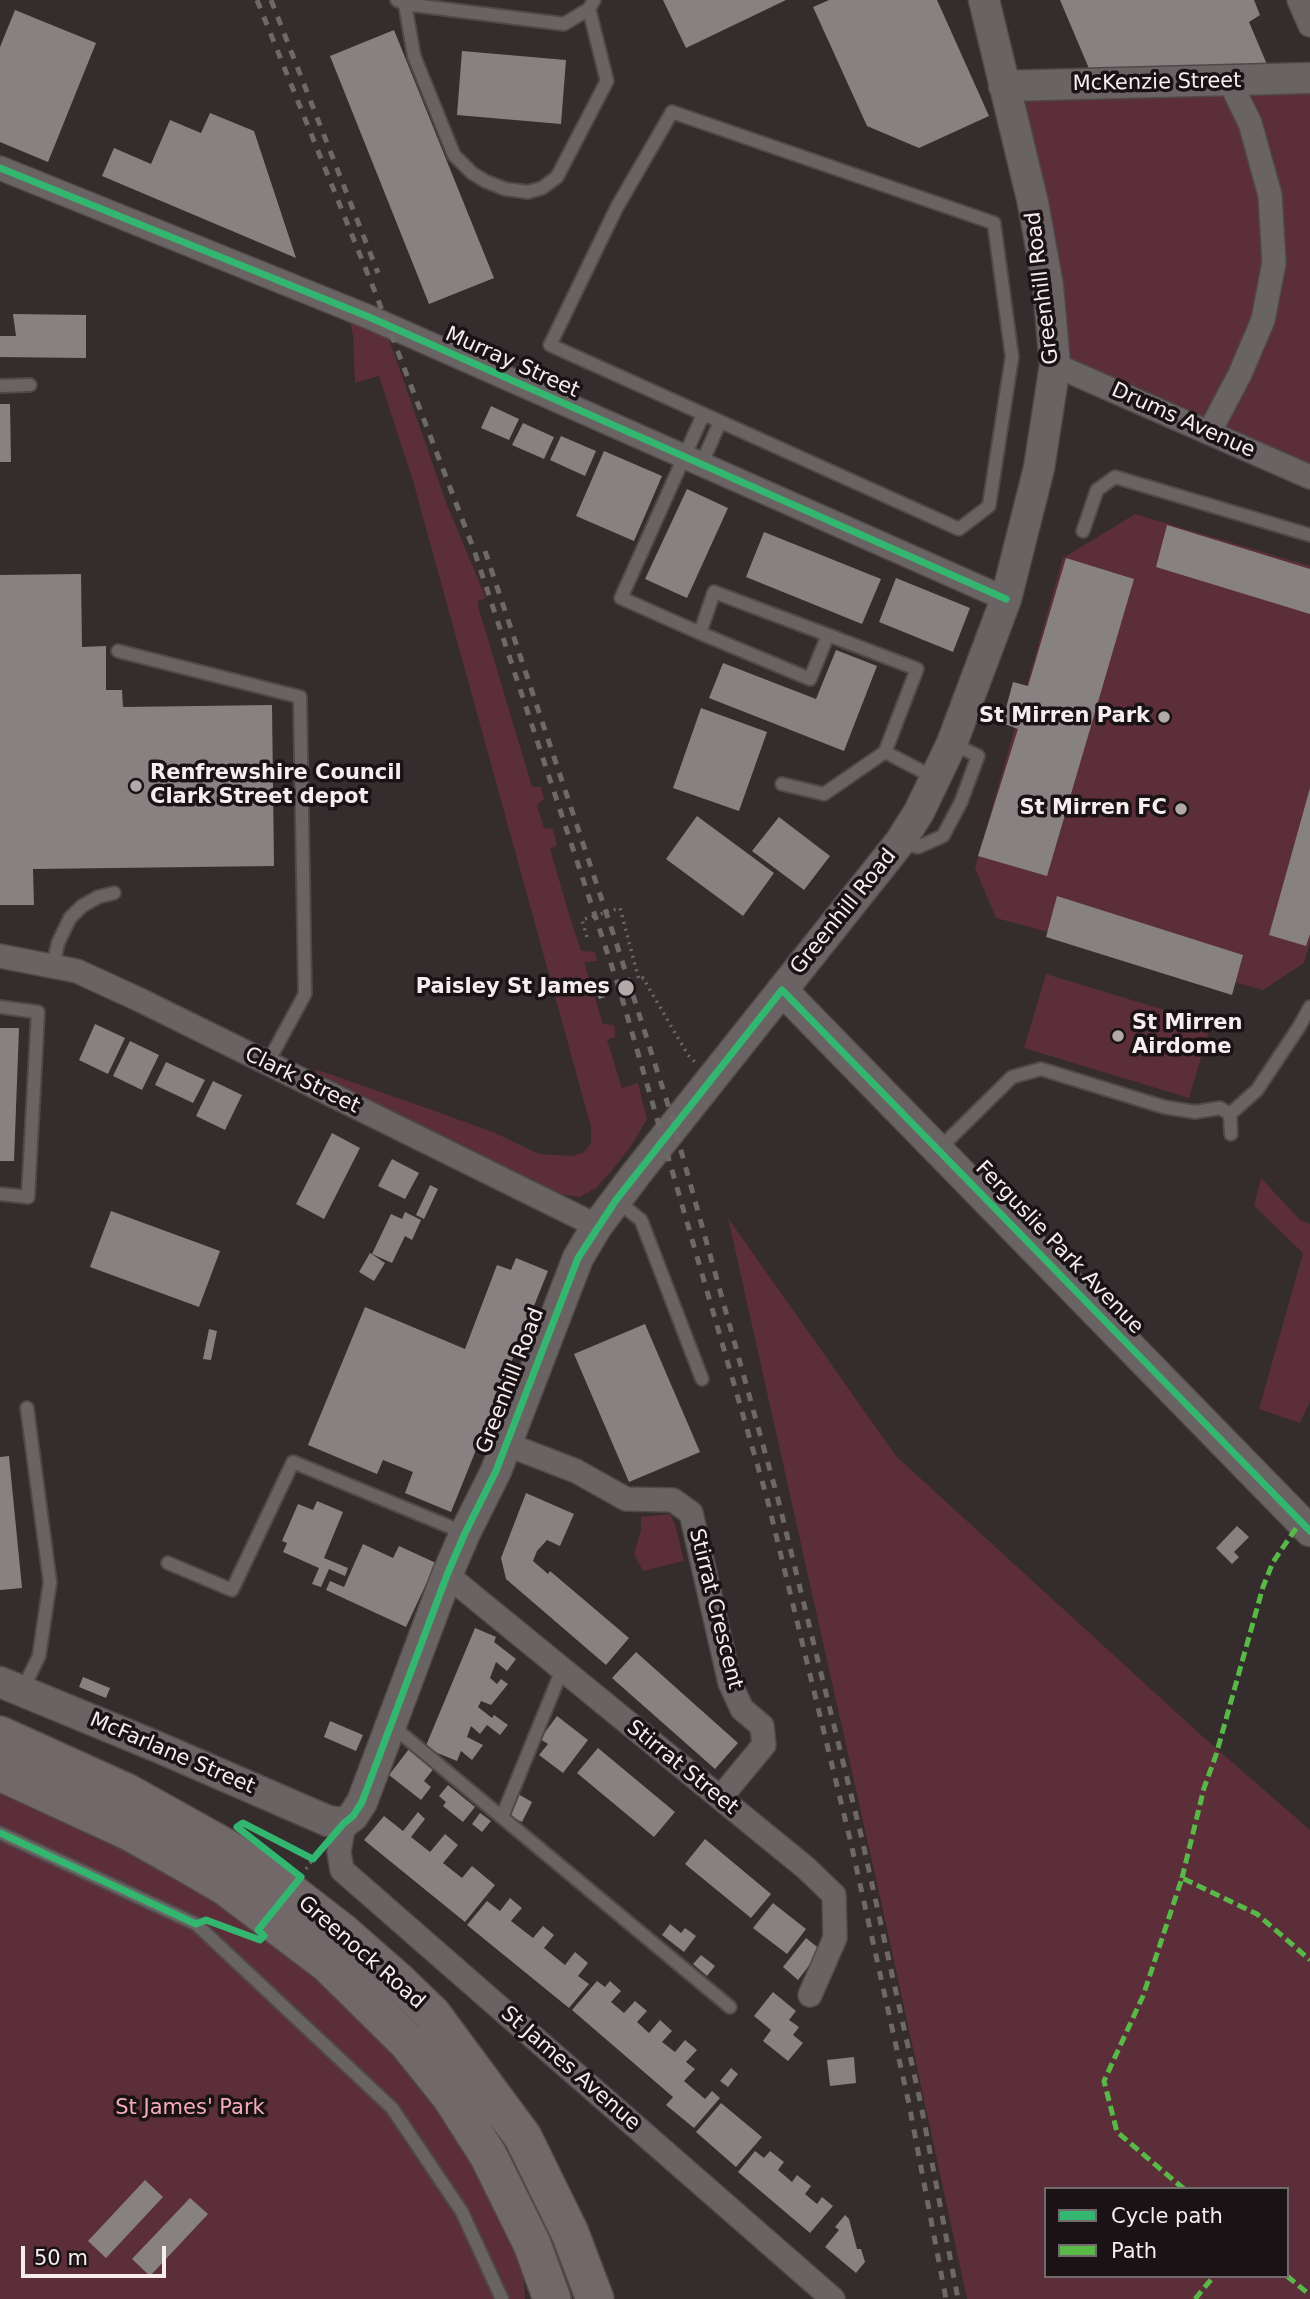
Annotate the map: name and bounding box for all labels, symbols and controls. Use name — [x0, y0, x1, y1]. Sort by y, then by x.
street label: McKenzie Street — [1072, 69, 1242, 97]
street label: Greenhill Road — [1021, 210, 1065, 366]
street label: Murray Street — [441, 322, 583, 404]
street label: Drums Avenue — [1107, 378, 1259, 464]
place label: St Mirren Park — [979, 704, 1150, 730]
marker: St Mirren Park — [1156, 709, 1172, 725]
place label: Renfrewshire Council Clark Street depot — [150, 761, 402, 811]
marker: Renfrewshire Council Clark Street depot — [128, 778, 144, 794]
place label: St Mirren FC — [1019, 796, 1167, 822]
marker: St Mirren FC — [1173, 801, 1189, 817]
street label: Greenhill Road — [786, 844, 902, 980]
place label: Paisley St James — [416, 975, 610, 1001]
marker: Paisley St James — [616, 978, 636, 998]
place label: St Mirren Airdome — [1132, 1011, 1242, 1061]
marker: St Mirren Airdome — [1110, 1028, 1126, 1044]
street label: Clark Street — [240, 1042, 364, 1120]
street label: Ferguslie Park Avenue — [970, 1156, 1148, 1340]
street label: Greenhill Road — [472, 1305, 550, 1457]
street label: Stirrat Crescent — [683, 1526, 747, 1692]
street label: McFarlane Street — [86, 1708, 258, 1800]
street label: Stirrat Street — [621, 1715, 743, 1821]
street label: Greenock Road — [293, 1891, 429, 2015]
street label: St James Avenue — [495, 2002, 645, 2136]
park label: St James' Park — [115, 2096, 265, 2122]
legend — [1044, 2187, 1289, 2278]
text: Cycle path — [1111, 2204, 1223, 2228]
scale bar — [24, 2232, 170, 2276]
text: Path — [1111, 2239, 1157, 2263]
text: 50 m — [34, 2246, 88, 2270]

